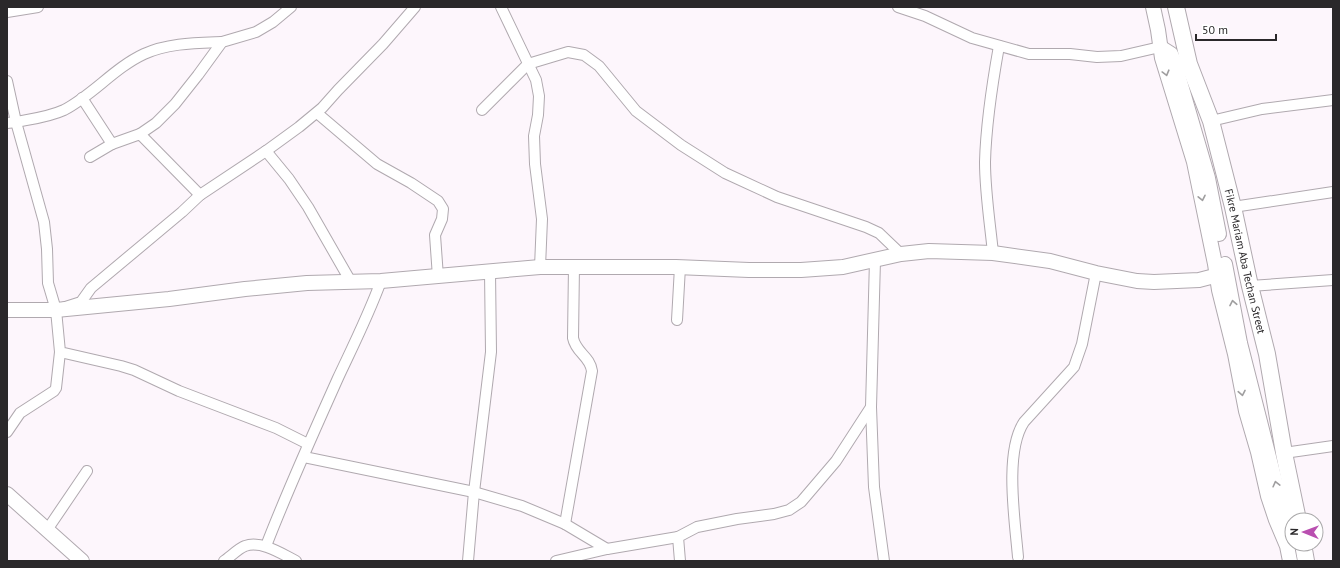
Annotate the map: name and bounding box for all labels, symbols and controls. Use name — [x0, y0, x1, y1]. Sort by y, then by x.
scale bar — [1196, 16, 1276, 42]
text: 50 m — [1202, 22, 1228, 37]
one-way arrow — [1161, 69, 1170, 76]
street label: Fikre Mariam Aba Techan Street — [1222, 187, 1269, 335]
one-way arrow — [1197, 194, 1205, 201]
one-way arrow — [1229, 300, 1237, 306]
one-way arrow — [1238, 390, 1246, 396]
one-way arrow — [1272, 481, 1281, 488]
north arrow — [1284, 512, 1324, 552]
text: N — [1287, 528, 1301, 536]

